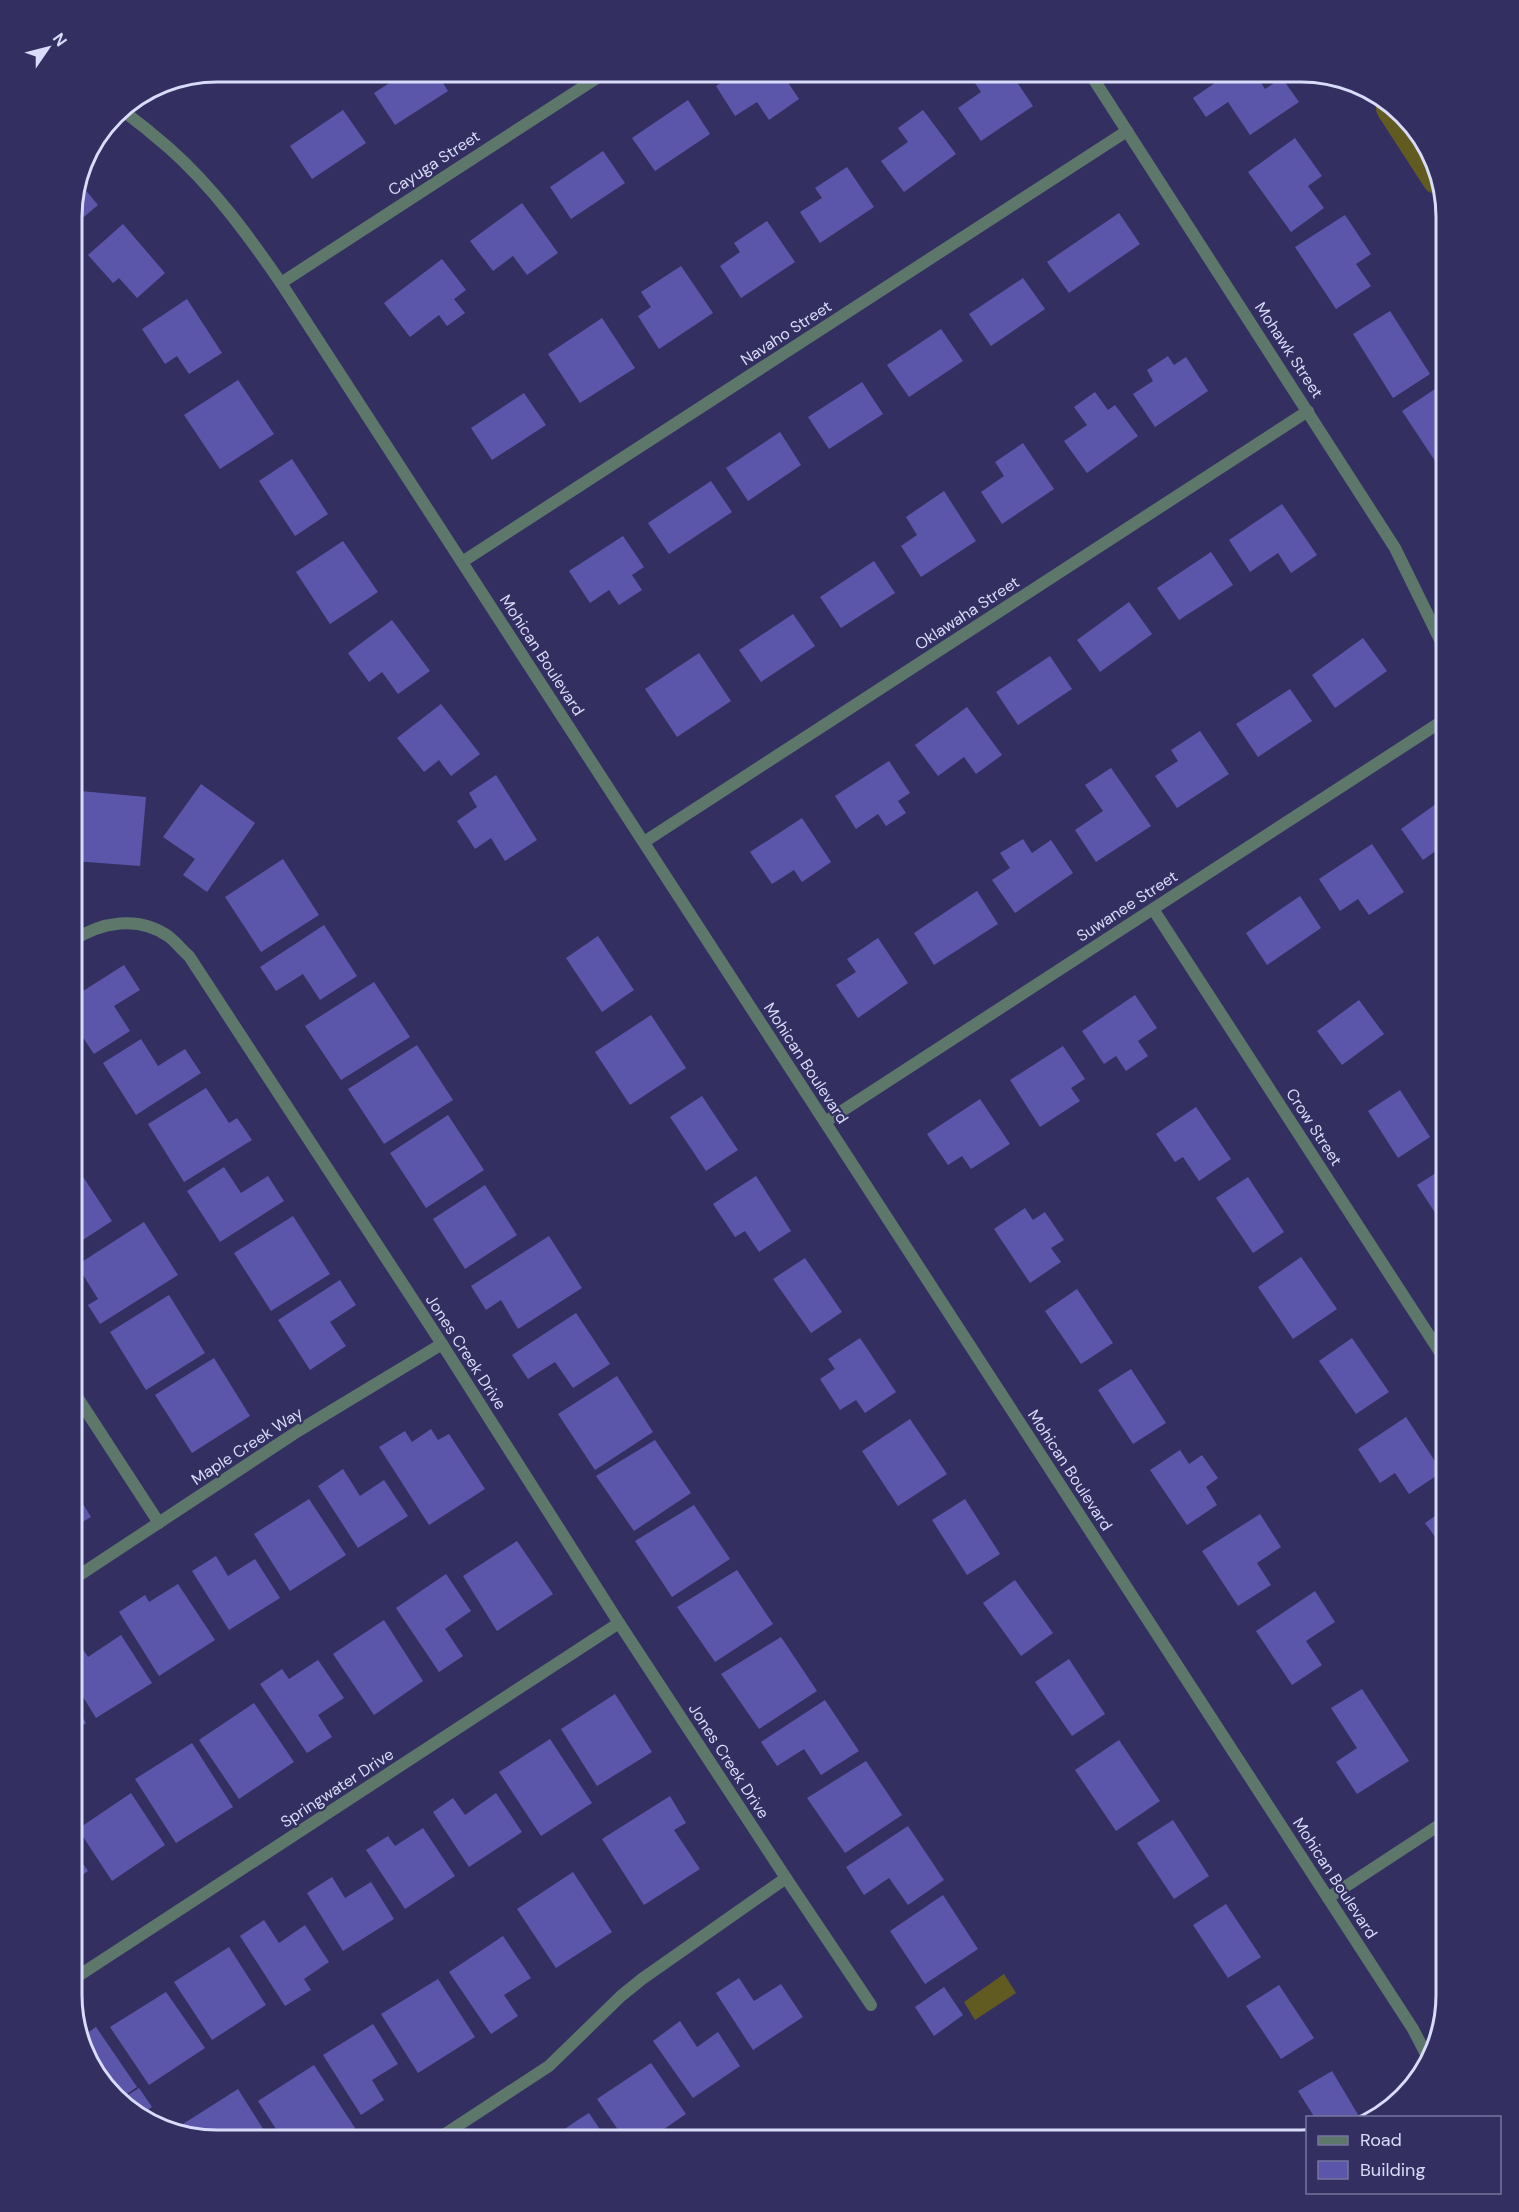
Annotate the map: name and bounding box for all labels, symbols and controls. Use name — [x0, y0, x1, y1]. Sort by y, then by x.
north arrow — [18, 18, 78, 78]
text: N — [48, 29, 72, 50]
street label: Cayuga Street — [384, 126, 484, 200]
street label: Navaho Street — [736, 296, 836, 370]
street label: Mohawk Street — [1250, 298, 1328, 402]
street label: Oklawaha Street — [911, 571, 1023, 655]
street label: Mohican Boulevard — [495, 590, 589, 720]
street label: Suwanee Street — [1073, 866, 1181, 946]
street label: Mohican Boulevard — [759, 998, 853, 1128]
street label: Crow Street — [1281, 1084, 1347, 1170]
street label: Jones Creek Drive — [421, 1290, 511, 1414]
street label: Maple Creek Way — [187, 1402, 307, 1490]
street label: Mohican Boulevard — [1023, 1405, 1117, 1535]
street label: Jones Creek Drive — [684, 1699, 774, 1823]
street label: Springwater Drive — [276, 1744, 398, 1832]
street label: Mohican Boulevard — [1288, 1813, 1382, 1943]
legend — [1306, 2116, 1501, 2194]
text: Road — [1360, 2128, 1402, 2152]
text: Building — [1360, 2158, 1425, 2182]

